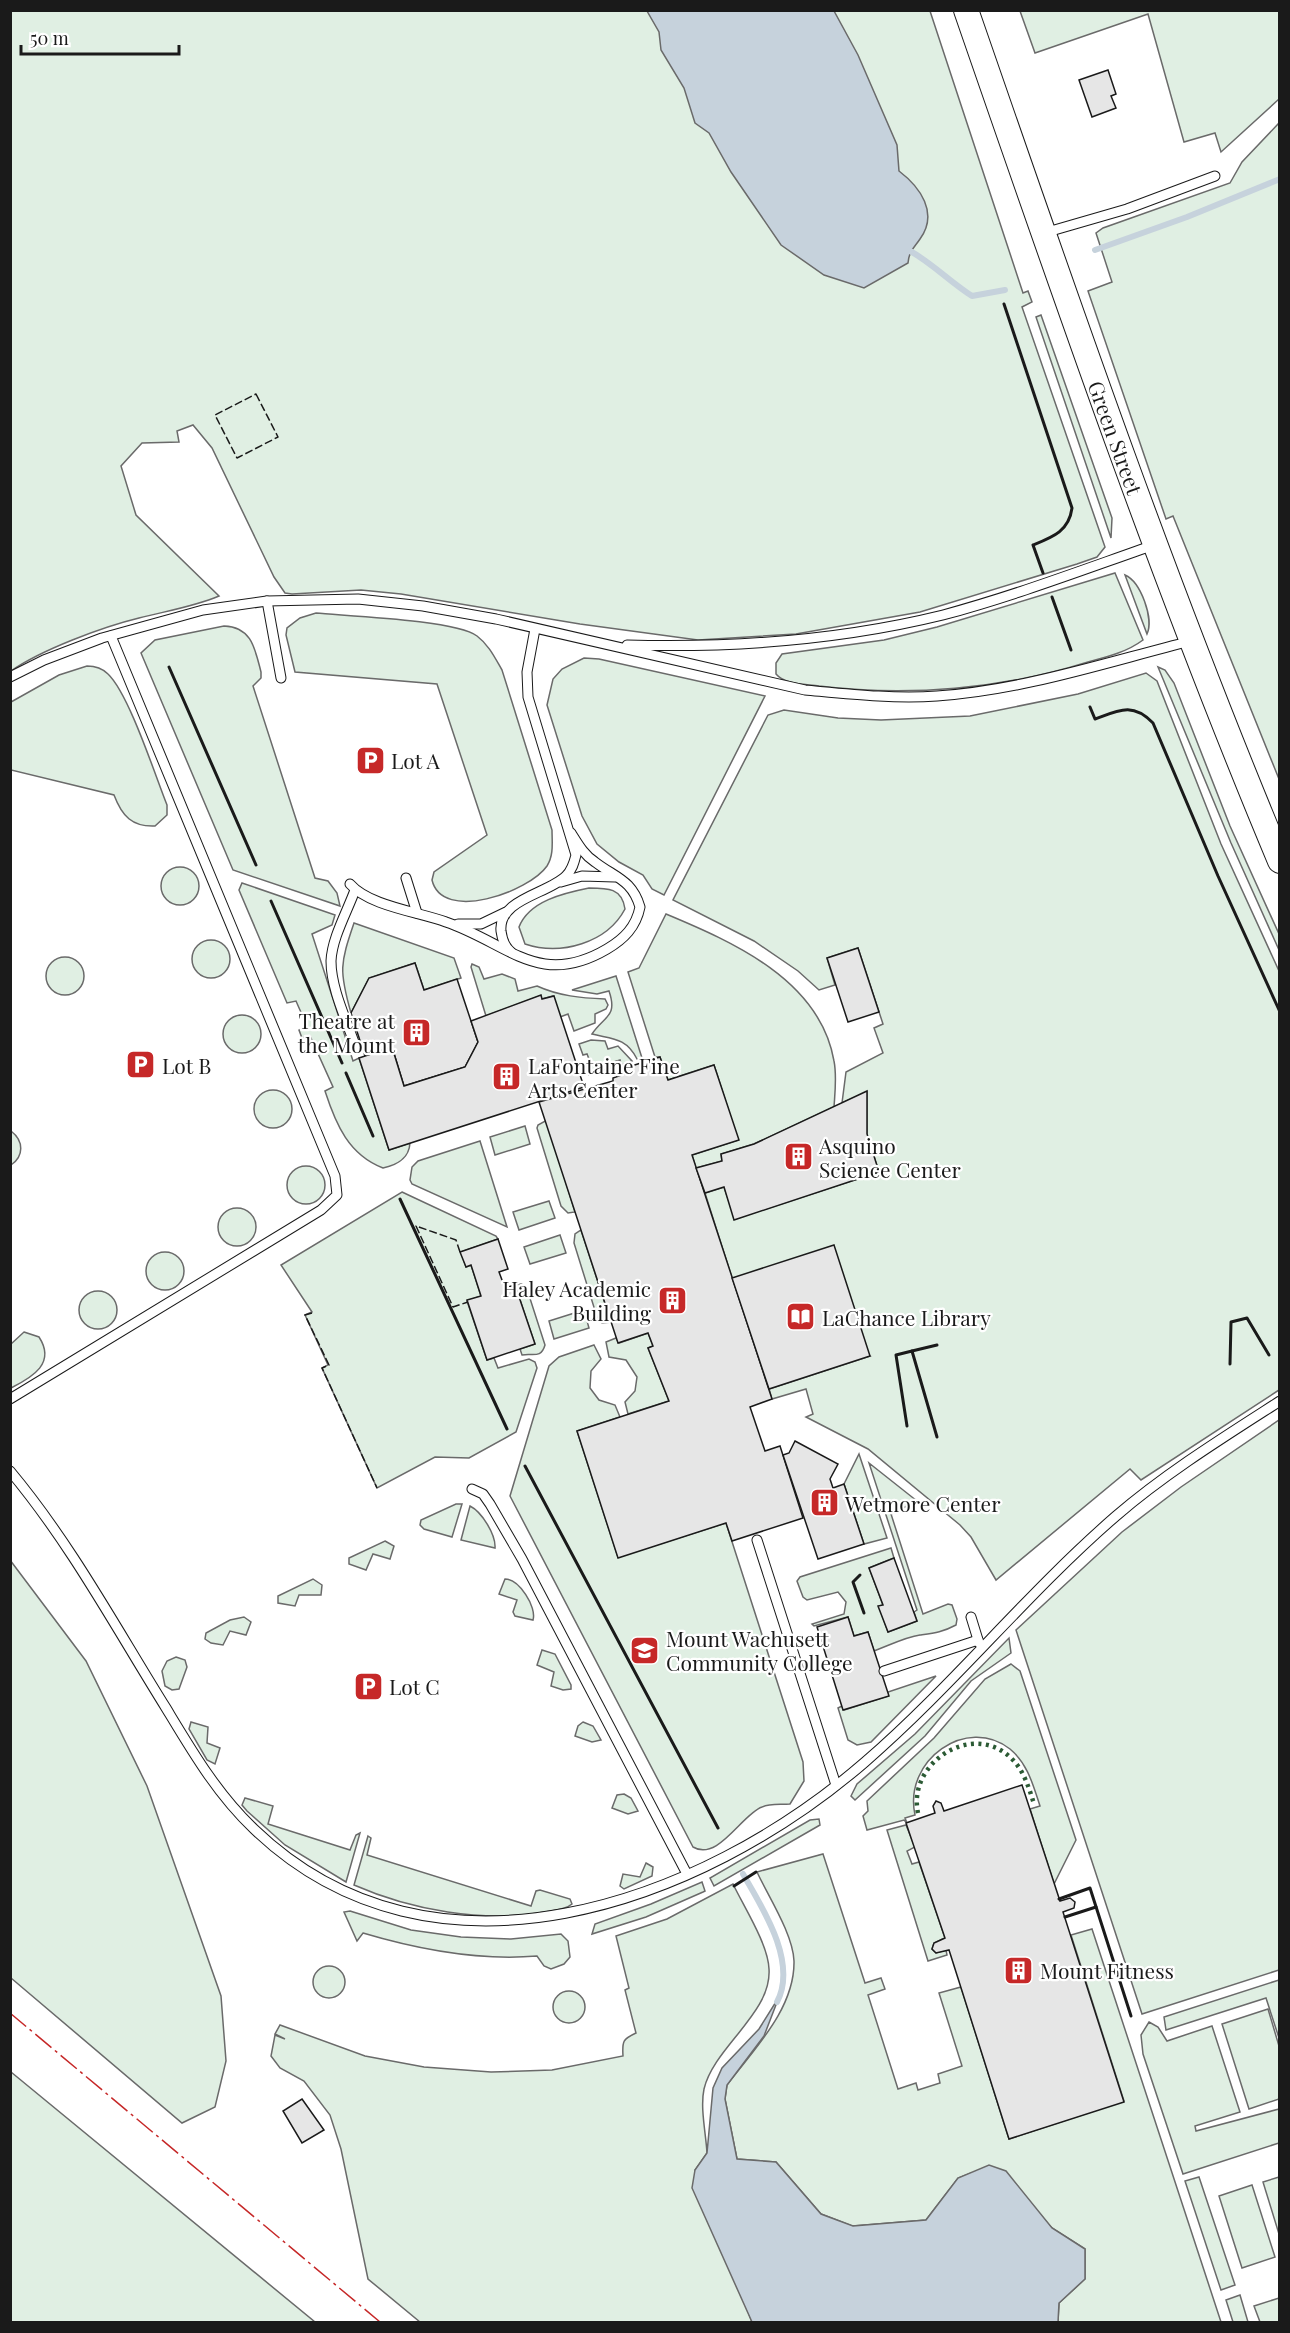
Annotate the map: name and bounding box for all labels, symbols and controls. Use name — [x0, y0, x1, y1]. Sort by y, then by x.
scale bar — [21, 18, 178, 56]
text: 50 m — [30, 26, 69, 50]
street label: Green Street — [1083, 377, 1150, 499]
parking icon: Lot A — [354, 744, 386, 776]
place label: Lot A — [391, 746, 440, 774]
place label: Theatre at the Mount — [298, 1006, 396, 1058]
building icon: Theatre at the Mount — [400, 1016, 432, 1048]
parking icon: Lot B — [125, 1049, 157, 1081]
place label: Lot B — [162, 1051, 211, 1079]
place label: LaFontaine Fine Arts Center — [527, 1051, 680, 1103]
building icon: LaFontaine Fine Arts Center — [491, 1061, 523, 1093]
place label: Asquino Science Center — [818, 1131, 962, 1183]
building icon: Asquino Science Center — [782, 1141, 814, 1173]
place label: Haley Academic Building — [502, 1274, 651, 1326]
building icon: Haley Academic Building — [656, 1284, 688, 1316]
library icon: LaChance Library — [785, 1301, 817, 1333]
place label: LaChance Library — [822, 1303, 991, 1331]
building icon: Wetmore Center — [808, 1487, 840, 1519]
place label: Wetmore Center — [844, 1489, 1001, 1517]
place label: Mount Wachusett Community College — [666, 1624, 853, 1676]
school or university icon: Mount Wachusett Community College — [629, 1634, 661, 1666]
parking icon: Lot C — [352, 1670, 384, 1702]
place label: Lot C — [389, 1672, 440, 1700]
building icon: Mount Fitness — [1003, 1954, 1035, 1986]
place label: Mount Fitness — [1040, 1956, 1174, 1984]

